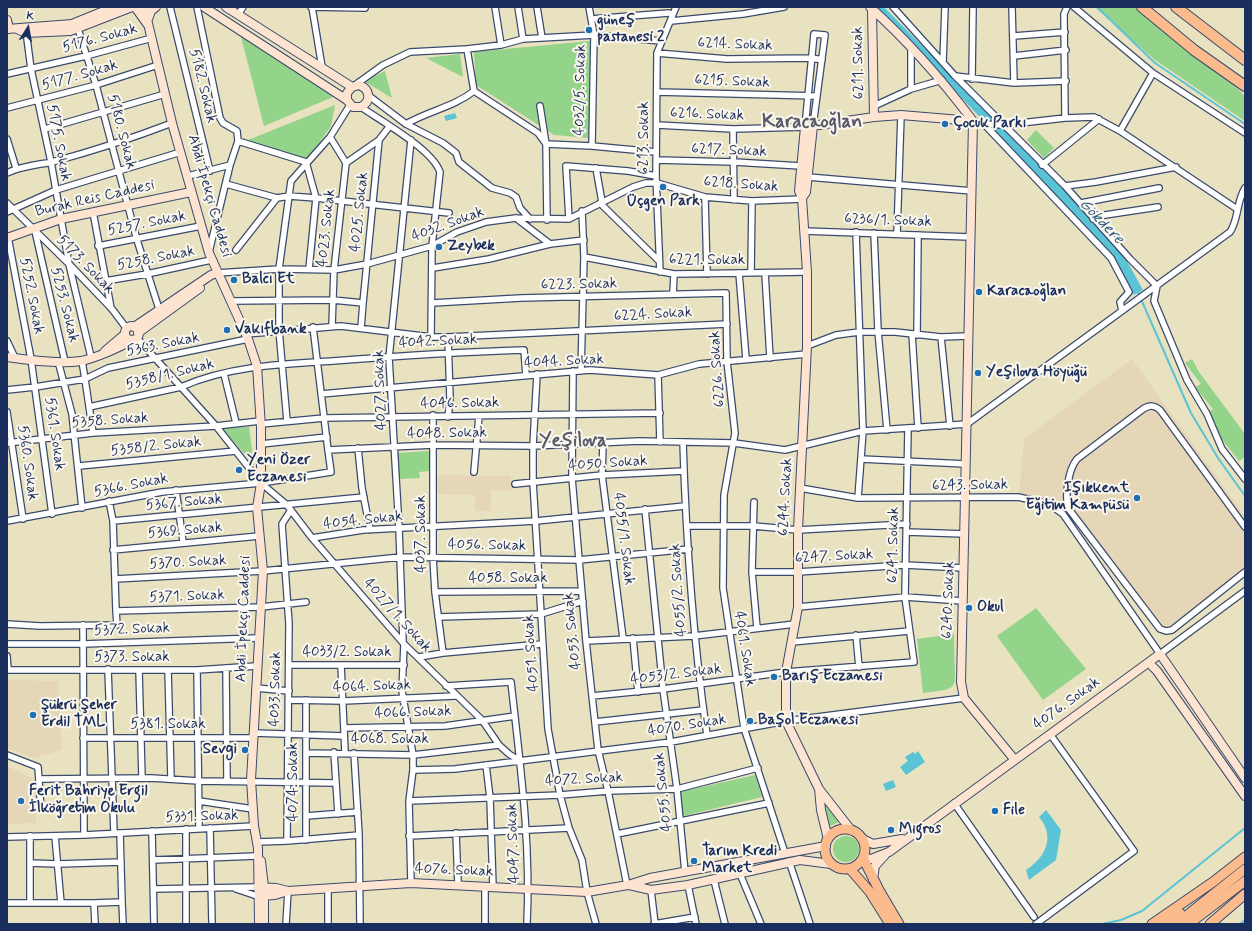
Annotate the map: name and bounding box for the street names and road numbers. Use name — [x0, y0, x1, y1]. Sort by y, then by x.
street label: 5176. Sokak — [61, 20, 139, 58]
street label: 6211. Sokak — [849, 26, 869, 100]
street label: 6214. Sokak — [697, 35, 773, 55]
street label: 4032/5. Sokak — [571, 44, 591, 136]
street label: 5182. Sokak — [184, 47, 220, 125]
street label: 5177. Sokak — [40, 57, 120, 95]
street label: 6215. Sokak — [694, 72, 770, 92]
street label: 5180. Sokak — [102, 92, 140, 172]
street label: 6213. Sokak — [636, 101, 654, 175]
street label: 5175. Sokak — [42, 103, 74, 183]
street label: 6216. Sokak — [670, 105, 744, 125]
street label: Abdi İpekçi Caddesi — [183, 133, 235, 259]
street label: 6217. Sokak — [691, 141, 767, 161]
street label: 4025. Sokak — [347, 171, 373, 253]
street label: 6218. Sokak — [703, 173, 779, 197]
street label: Burak Reis Caddesi — [34, 177, 156, 221]
street label: 4023. Sokak — [314, 188, 340, 268]
street label: 4032. Sokak — [409, 204, 487, 246]
street label: 5257. Sokak — [106, 208, 188, 240]
street label: 6236/1. Sokak — [844, 210, 932, 232]
street label: 5173. Sokak — [52, 232, 118, 298]
street label: 5258. Sokak — [116, 243, 196, 275]
street label: 6221. Sokak — [669, 252, 745, 270]
street label: 5252. Sokak — [15, 256, 47, 336]
street label: 5253. Sokak — [46, 265, 82, 345]
street label: 6223. Sokak — [541, 275, 617, 295]
street label: 6224. Sokak — [613, 304, 693, 326]
street label: 5363. Sokak — [125, 329, 201, 361]
street label: 6226. Sokak — [706, 330, 730, 408]
street label: 4042. Sokak — [398, 331, 478, 353]
street label: 4027. Sokak — [371, 349, 391, 431]
street label: 4044. Sokak — [524, 351, 604, 373]
street label: 5358/1. Sokak — [124, 355, 216, 395]
street label: 4046. Sokak — [420, 394, 500, 414]
street label: 5361. Sokak — [40, 396, 68, 472]
street label: 5358. Sokak — [71, 409, 149, 433]
street label: 5360. Sokak — [13, 424, 41, 502]
street label: 4048. Sokak — [407, 424, 487, 444]
street label: 5358/2. Sokak — [110, 433, 202, 461]
street label: 4050. Sokak — [568, 452, 648, 476]
street label: 6244. Sokak — [775, 457, 797, 537]
street label: 5366. Sokak — [92, 470, 170, 502]
street label: 6243. Sokak — [932, 476, 1008, 496]
street label: 5367. Sokak — [145, 491, 223, 515]
street label: 4055/1. Sokak — [608, 492, 638, 586]
street label: 4037. Sokak — [413, 495, 431, 573]
street label: 6241. Sokak — [884, 507, 904, 583]
street label: 4054. Sokak — [323, 508, 403, 534]
street label: 5369. Sokak — [147, 519, 223, 543]
street label: 4056. Sokak — [448, 536, 526, 556]
street label: 4055/2. Sokak — [667, 543, 691, 637]
street label: 6247. Sokak — [794, 546, 874, 568]
street label: 5370. Sokak — [149, 552, 227, 574]
street label: Abdi İpekçi Caddesi — [233, 555, 255, 683]
street label: 6240. Sokak — [939, 561, 959, 639]
street label: 4058. Sokak — [468, 570, 548, 588]
street label: 4027/1. Sokak — [359, 575, 435, 657]
street label: 5371. Sokak — [149, 587, 225, 607]
street label: 4053. Sokak — [560, 591, 586, 671]
street label: 4061. Sokak — [729, 610, 759, 688]
street label: 4051. Sokak — [520, 614, 544, 692]
street label: 5372. Sokak — [94, 620, 170, 640]
street label: 4033/2. Sokak — [302, 644, 392, 662]
street label: 5373. Sokak — [94, 649, 170, 667]
street label: 4033. Sokak — [266, 651, 286, 727]
street label: 4053/2. Sokak — [630, 660, 722, 690]
street label: 4076. Sokak — [1030, 674, 1104, 734]
street label: 4064. Sokak — [333, 677, 411, 697]
street label: 4066. Sokak — [374, 703, 452, 723]
street label: 4070. Sokak — [646, 711, 728, 741]
street label: 5381. Sokak — [130, 716, 206, 734]
street label: 4068. Sokak — [351, 731, 429, 749]
street label: 4074. Sokak — [285, 742, 303, 822]
street label: 4055. Sokak — [651, 751, 677, 833]
street label: 4072. Sokak — [545, 769, 623, 791]
street label: 4047. Sokak — [504, 803, 524, 883]
street label: 5331. Sokak — [165, 807, 239, 827]
street label: 4076. Sokak — [414, 861, 494, 881]

